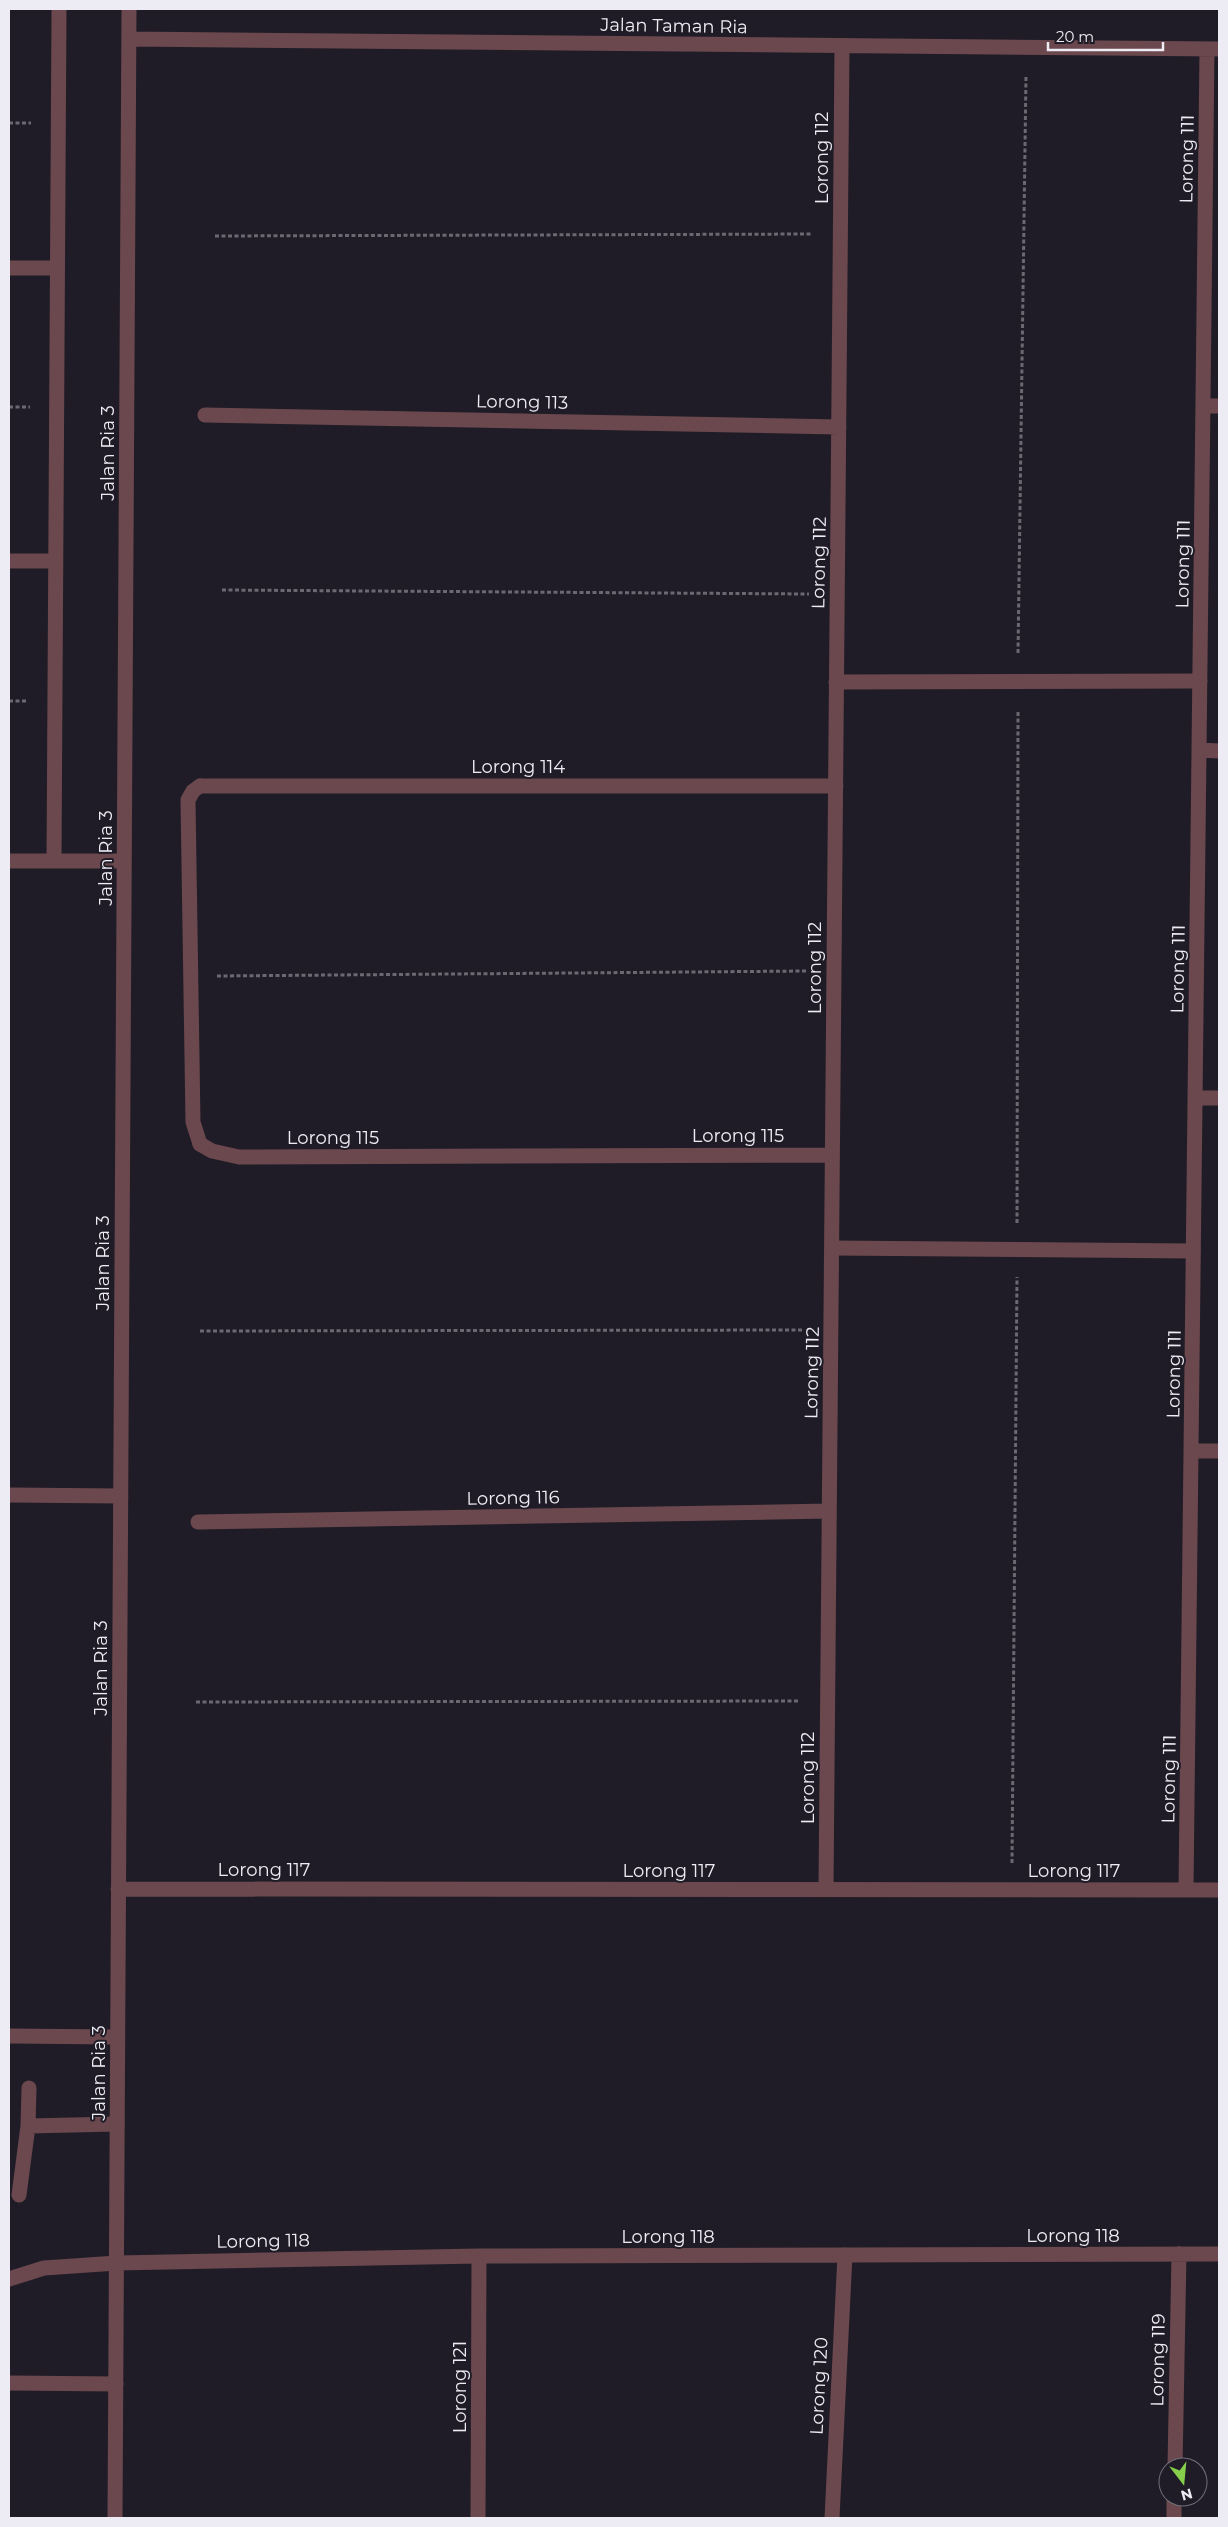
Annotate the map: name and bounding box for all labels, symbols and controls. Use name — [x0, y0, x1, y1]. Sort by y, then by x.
street label: Jalan Taman Ria — [599, 14, 748, 38]
scale bar — [1048, 20, 1163, 52]
text: 20 m — [1056, 27, 1094, 46]
street label: Lorong 112 — [811, 112, 833, 204]
street label: Lorong 111 — [1175, 114, 1199, 204]
street label: Lorong 113 — [476, 390, 568, 414]
street label: Jalan Ria 3 — [97, 405, 119, 502]
street label: Lorong 112 — [807, 517, 831, 609]
street label: Lorong 111 — [1171, 519, 1195, 609]
street label: Lorong 114 — [471, 756, 565, 778]
street label: Jalan Ria 3 — [95, 810, 117, 907]
street label: Lorong 112 — [804, 922, 826, 1014]
street label: Lorong 111 — [1166, 924, 1190, 1014]
street label: Lorong 115 — [692, 1125, 784, 1147]
street label: Lorong 115 — [287, 1127, 379, 1149]
street label: Jalan Ria 3 — [92, 1215, 114, 1312]
street label: Lorong 112 — [800, 1327, 824, 1419]
street label: Lorong 111 — [1162, 1329, 1186, 1419]
street label: Lorong 116 — [466, 1486, 560, 1510]
street label: Jalan Ria 3 — [90, 1620, 112, 1717]
street label: Lorong 112 — [797, 1732, 819, 1824]
street label: Lorong 111 — [1157, 1734, 1181, 1824]
street label: Lorong 117 — [218, 1859, 310, 1881]
street label: Lorong 117 — [623, 1860, 715, 1882]
street label: Lorong 117 — [1028, 1860, 1120, 1882]
street label: Jalan Ria 3 — [88, 2025, 110, 2122]
street label: Lorong 118 — [1026, 2225, 1120, 2247]
street label: Lorong 118 — [621, 2226, 715, 2248]
street label: Lorong 118 — [216, 2229, 310, 2253]
street label: Lorong 119 — [1146, 2313, 1170, 2407]
street label: Lorong 120 — [805, 2337, 833, 2435]
street label: Lorong 121 — [449, 2341, 471, 2433]
north arrow — [1158, 2457, 1208, 2507]
text: N — [1179, 2484, 1195, 2505]

